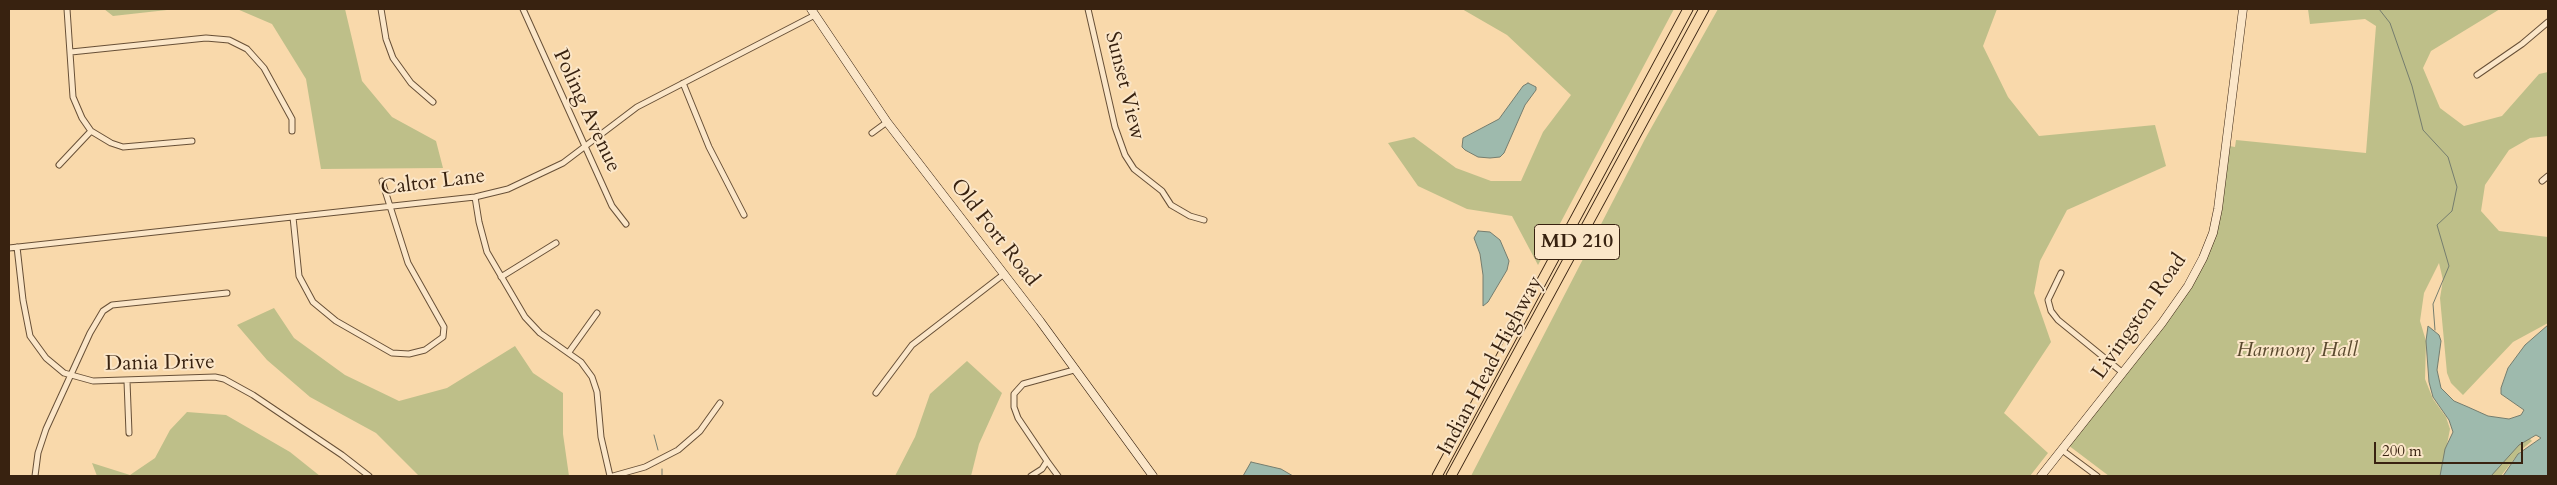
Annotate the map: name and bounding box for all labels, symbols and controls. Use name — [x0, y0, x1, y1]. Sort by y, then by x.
street label: Sunset View — [1098, 29, 1150, 143]
street label: Poling Avenue — [547, 46, 625, 176]
street label: Caltor Lane — [379, 164, 487, 202]
street label: Old Fort Road — [944, 174, 1044, 292]
road number: MD 210 — [1534, 224, 1620, 260]
street label: Livingston Road — [2087, 249, 2193, 385]
street label: Indian Head Highway — [1433, 272, 1549, 460]
park label: Harmony Hall — [2236, 338, 2358, 364]
street label: Dania Drive — [105, 350, 215, 378]
scale bar — [2377, 432, 2526, 464]
text: 200 m — [2382, 441, 2422, 461]

